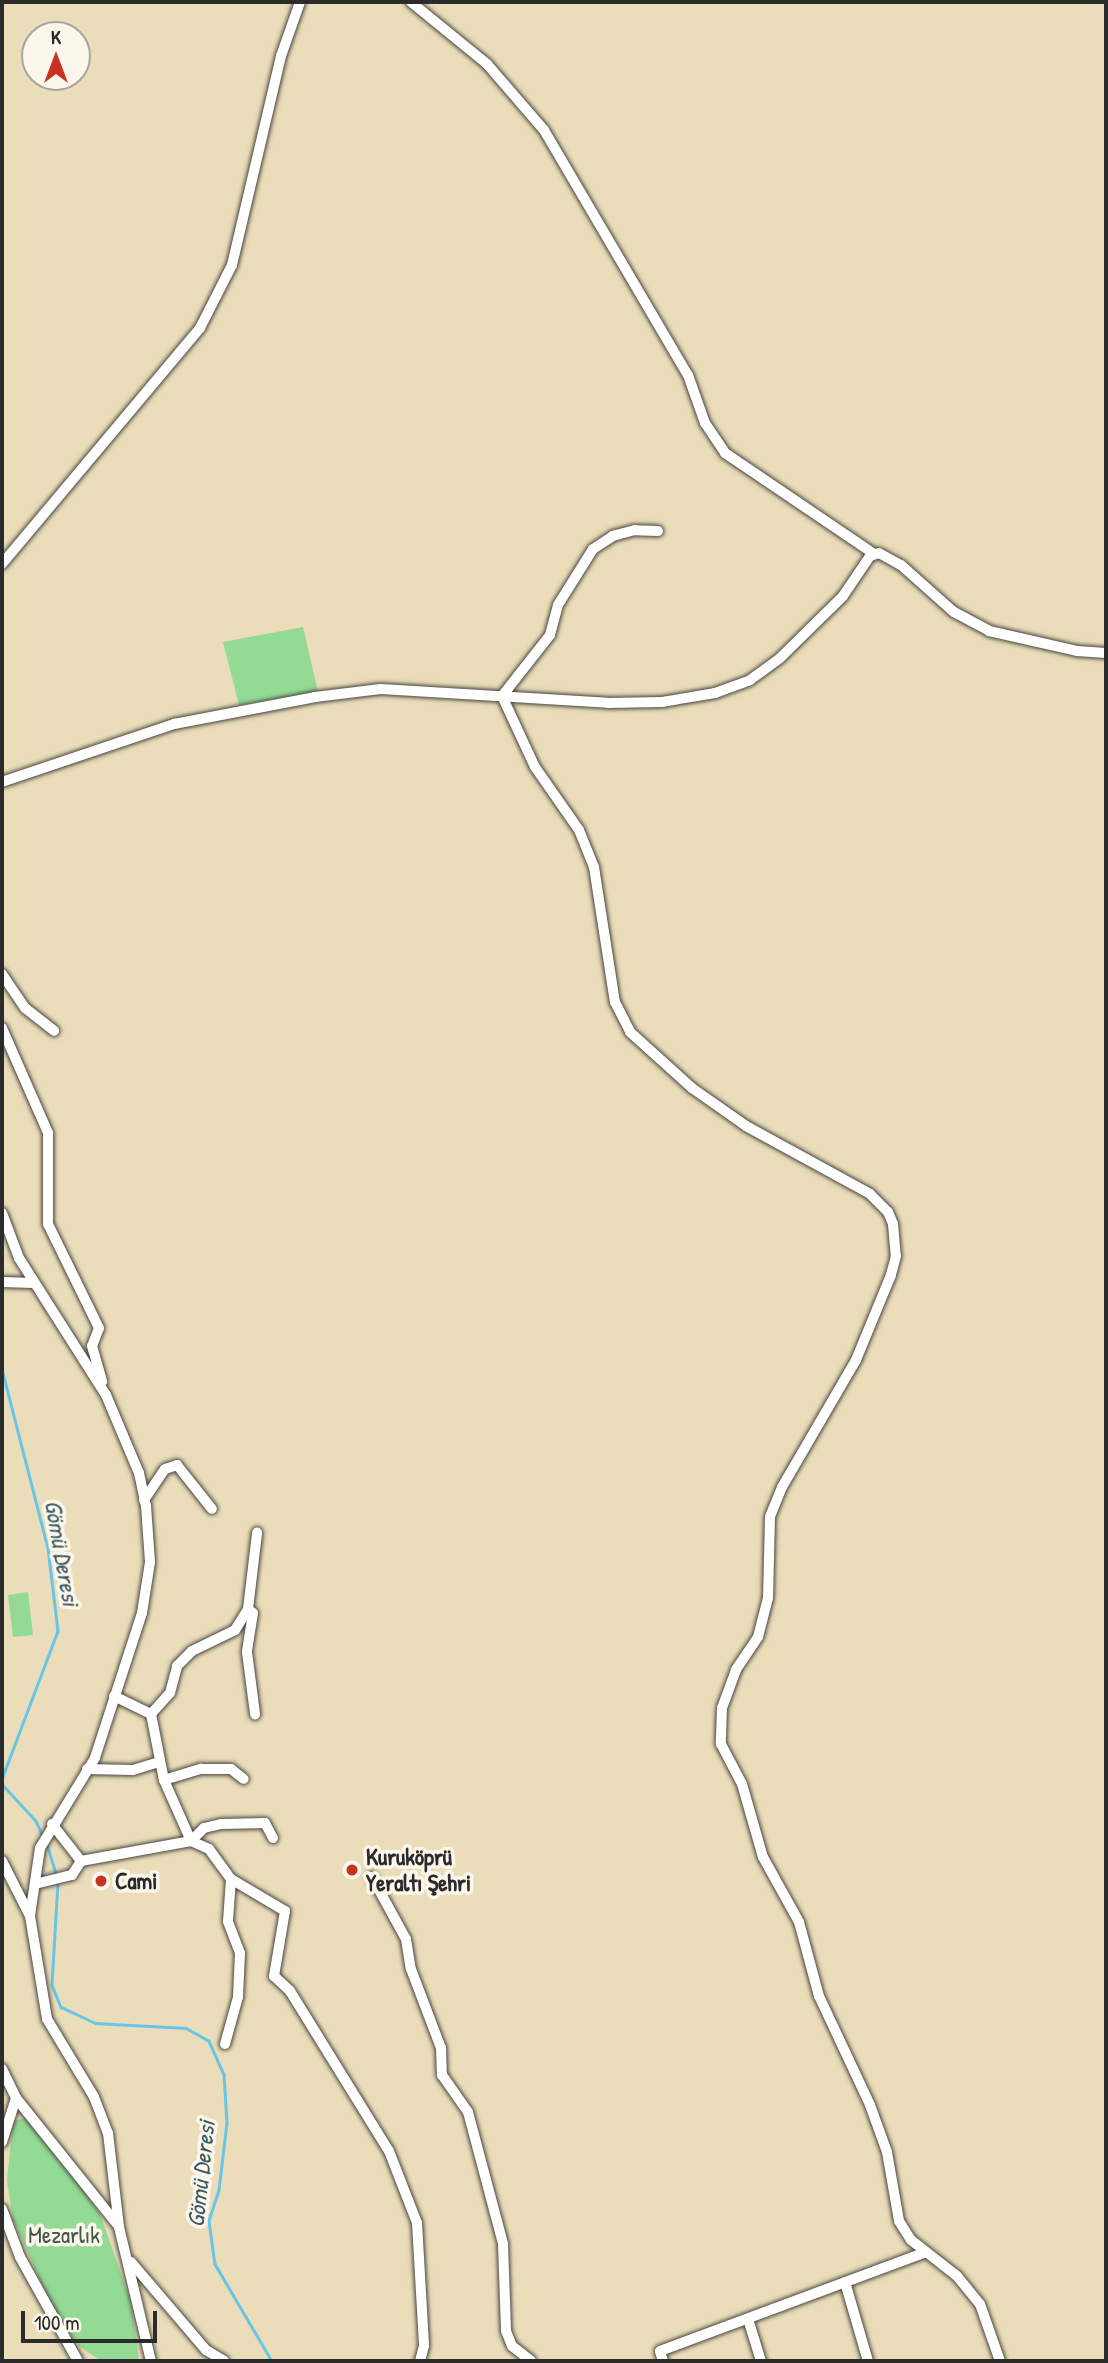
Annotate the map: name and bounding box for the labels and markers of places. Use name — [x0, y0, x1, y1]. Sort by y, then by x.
place label: Kuruköprü Yeraltı Şehri — [366, 1843, 471, 1897]
marker: Kuruköprü Yeraltı Şehri — [344, 1862, 360, 1878]
place label: Cami — [115, 1867, 157, 1895]
marker: Cami — [93, 1873, 109, 1889]

